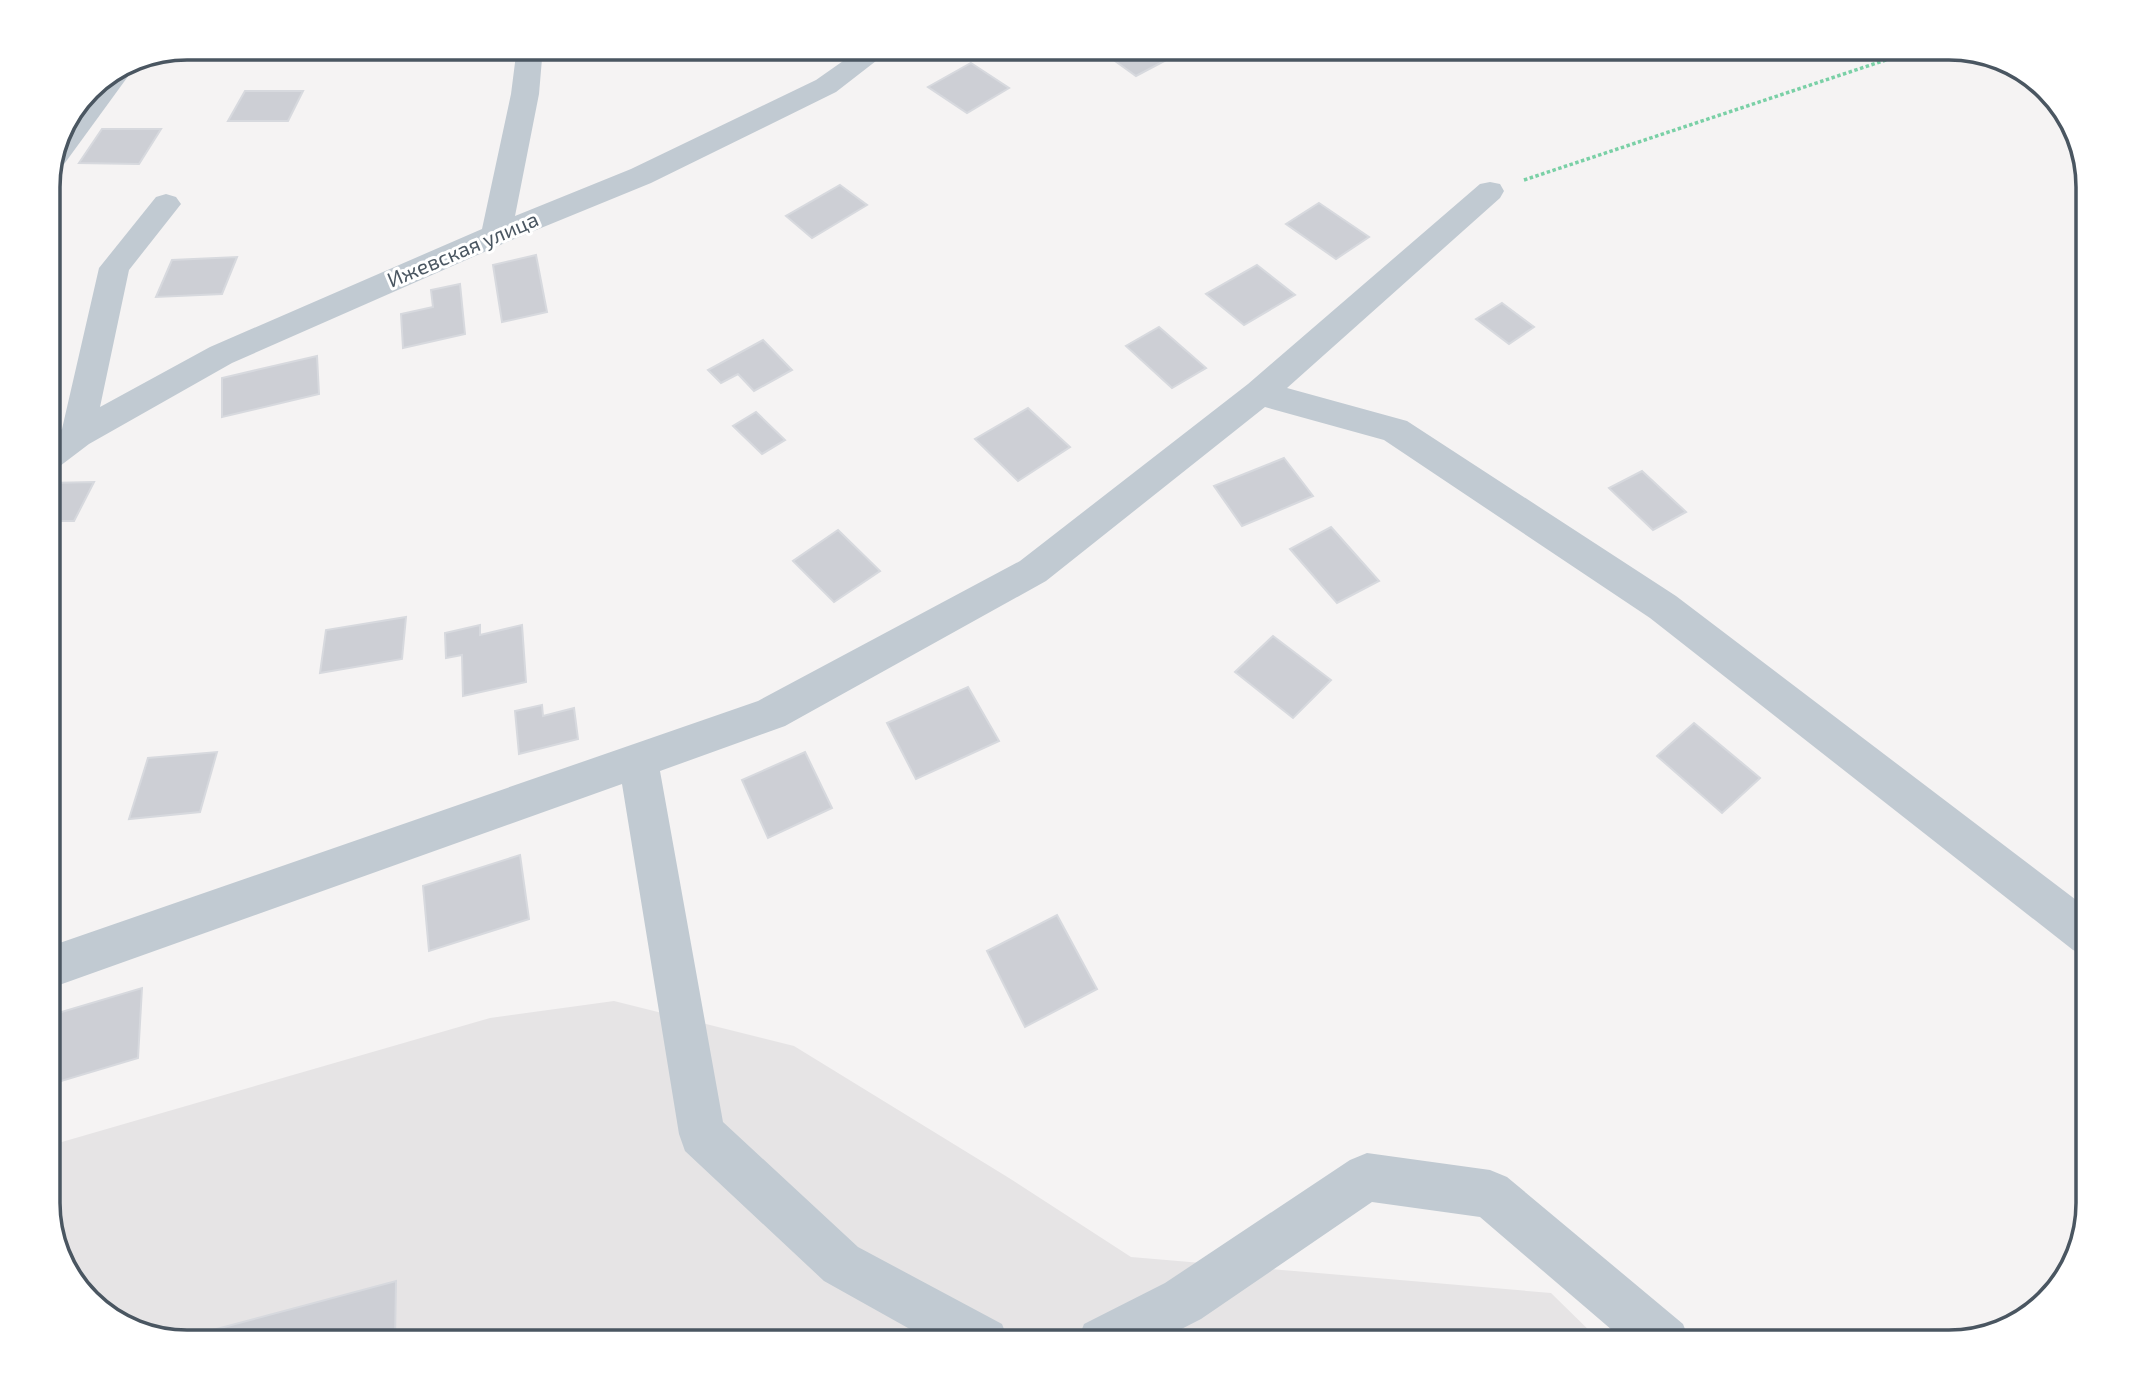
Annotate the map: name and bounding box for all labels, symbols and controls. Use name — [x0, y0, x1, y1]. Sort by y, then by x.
street label: Ижевская улица — [383, 205, 542, 293]

